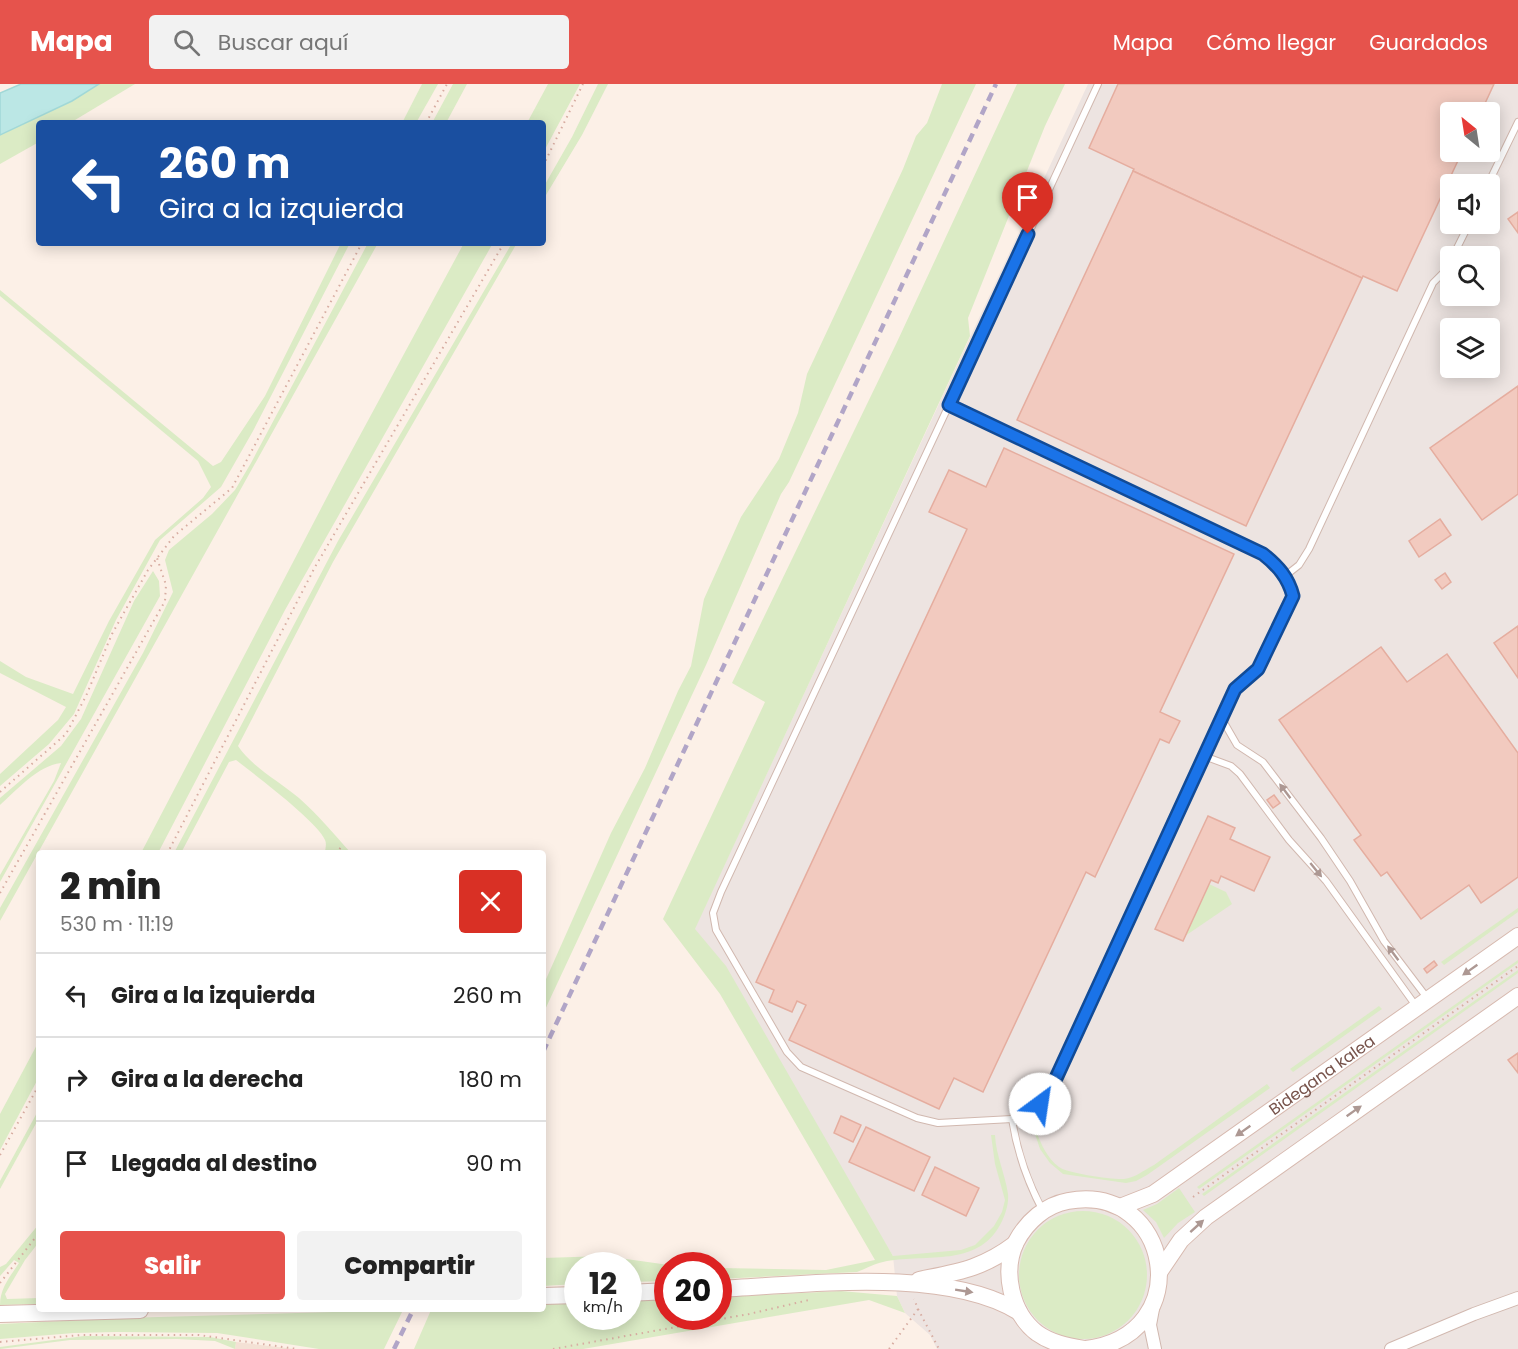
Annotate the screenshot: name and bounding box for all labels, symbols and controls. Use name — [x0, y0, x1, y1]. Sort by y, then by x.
search box — [149, 15, 569, 69]
text: Mapa — [30, 22, 113, 61]
icon: search — [170, 26, 203, 59]
text: Buscar aquí — [218, 27, 348, 58]
text: Mapa — [1113, 28, 1173, 57]
text: Cómo llegar — [1206, 28, 1336, 57]
text: Guardados — [1369, 28, 1488, 57]
north arrow — [1440, 102, 1500, 162]
map controls — [1440, 102, 1500, 378]
text: 260 m — [159, 134, 291, 193]
icon: left — [60, 144, 138, 222]
pin — [1002, 172, 1053, 234]
button: sound — [1440, 174, 1500, 234]
icon: arrive — [1011, 181, 1044, 214]
text: Gira a la izquierda — [159, 190, 404, 227]
button: search — [1440, 246, 1500, 306]
button: layers — [1440, 318, 1500, 378]
one-way arrow — [1279, 783, 1292, 799]
text: 2 min — [60, 861, 162, 912]
one-way arrow — [1310, 862, 1323, 878]
button: close — [459, 870, 522, 933]
text: 530 m · 11:19 — [60, 910, 174, 938]
one-way arrow — [1387, 945, 1400, 961]
one-way arrow — [1463, 964, 1479, 976]
icon: left — [60, 979, 93, 1012]
text: Gira a la izquierda — [111, 980, 315, 1011]
text: 260 m — [453, 980, 522, 1011]
street label: Bidegana kalea — [1264, 1029, 1379, 1120]
icon: right — [60, 1063, 93, 1096]
text: Gira a la derecha — [111, 1064, 304, 1095]
text: 180 m — [459, 1064, 522, 1095]
position arrow — [1008, 1072, 1072, 1136]
one-way arrow — [1346, 1105, 1362, 1117]
one-way arrow — [1235, 1125, 1250, 1137]
icon: arrive — [60, 1147, 93, 1180]
text: Llegada al destino — [111, 1148, 317, 1179]
text: 90 m — [466, 1148, 522, 1179]
one-way arrow — [1189, 1220, 1204, 1233]
button: Salir — [60, 1231, 285, 1300]
button: Compartir — [297, 1231, 522, 1300]
speed limit sign: 20 — [654, 1252, 732, 1330]
text: 12 — [589, 1262, 617, 1305]
one-way arrow — [955, 1287, 974, 1296]
text: km/h — [583, 1296, 623, 1317]

